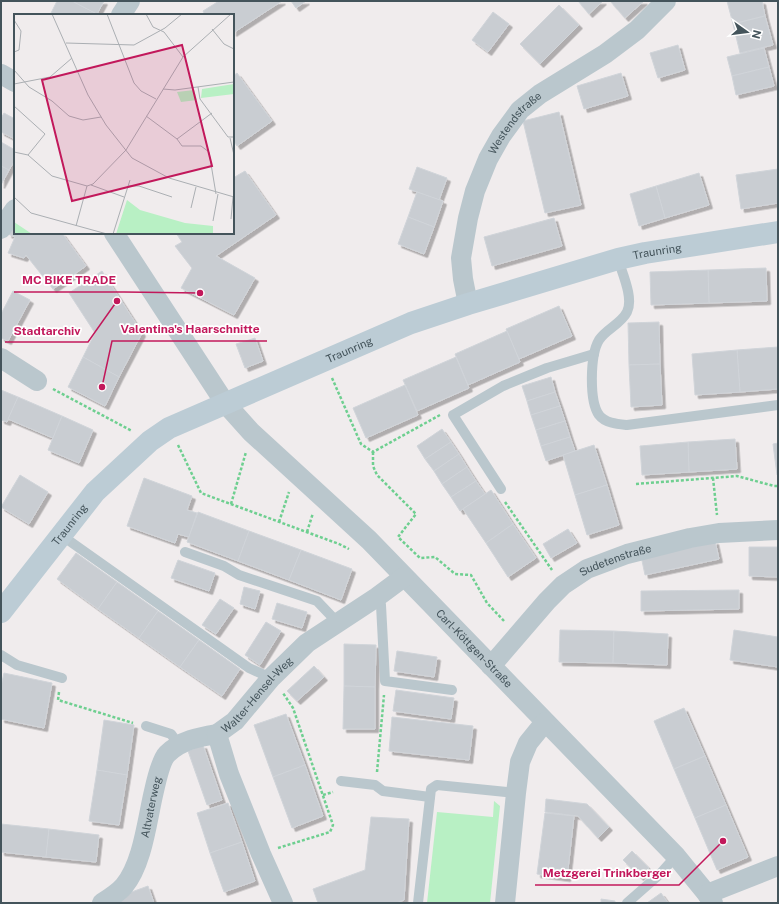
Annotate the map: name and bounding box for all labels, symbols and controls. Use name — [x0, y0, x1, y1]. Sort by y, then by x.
north arrow — [727, 12, 767, 52]
inset map — [14, 14, 234, 234]
text: N — [750, 29, 764, 40]
street label: Westendstraße — [486, 89, 544, 156]
street label: Traunring — [632, 241, 683, 262]
callout: MC BIKE TRADE — [14, 268, 124, 292]
text: MC BIKE TRADE — [22, 273, 116, 287]
callout: Valentina's Haarschnitte — [112, 317, 267, 341]
callout: Stadtarchiv — [5, 318, 88, 342]
text: Valentina's Haarschnitte — [120, 322, 260, 336]
text: Stadtarchiv — [13, 324, 81, 338]
street label: Traunring — [324, 334, 375, 365]
street label: Traunring — [49, 501, 90, 548]
street label: Sudetenstraße — [577, 542, 653, 578]
street label: Carl-Köttgen-Straße — [434, 607, 515, 690]
street label: Walter-Hensel-Weg — [219, 654, 295, 735]
street label: Altvaterweg — [138, 775, 163, 839]
callout: Metzgerei Trinkberger — [535, 861, 679, 885]
text: Metzgerei Trinkberger — [543, 866, 671, 880]

